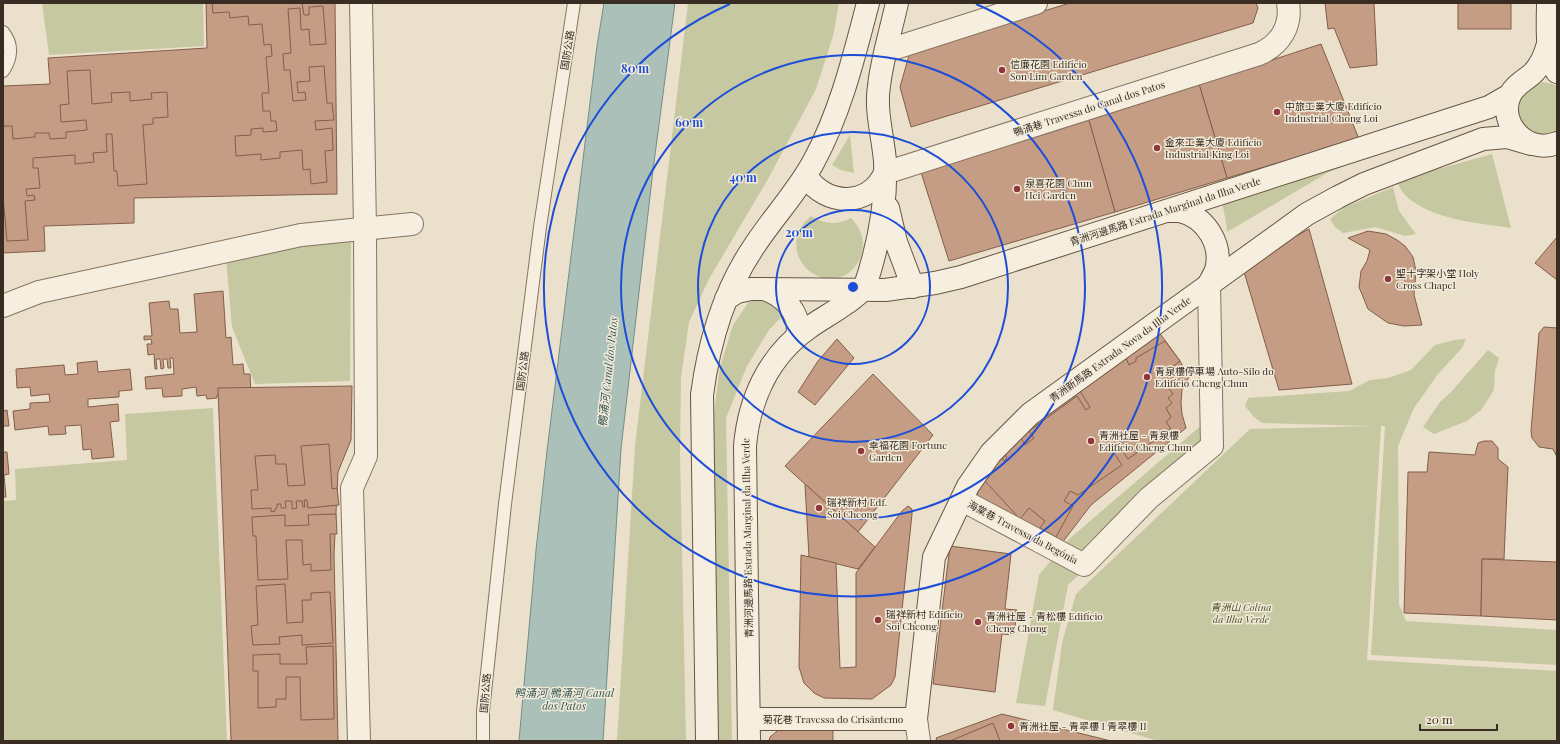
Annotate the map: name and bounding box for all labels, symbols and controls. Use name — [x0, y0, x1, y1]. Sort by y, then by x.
street label: 国防公路 — [557, 29, 577, 71]
place label: 信廉花園 Edifício Son Lim Garden — [1010, 57, 1087, 83]
text: 80 m — [621, 60, 649, 76]
marker: 信廉花園 Edifício Son Lim Garden — [997, 65, 1007, 75]
street label: 鴨涌巷 Travessa do Canal dos Patos — [1011, 77, 1167, 139]
place label: 中旅工業大廈 Edifício Industrial Chong Loi — [1285, 99, 1382, 125]
marker: 中旅工業大廈 Edifício Industrial Chong Loi — [1272, 107, 1282, 117]
text: 60 m — [675, 114, 703, 130]
place label: 金來工業大廈 Edifício Industrial King Loi — [1165, 135, 1262, 161]
marker: 金來工業大廈 Edifício Industrial King Loi — [1152, 143, 1162, 153]
text: 40 m — [729, 169, 757, 185]
street label: 青洲河邊馬路 Estrada Marginal da Ilha Verde — [1068, 173, 1262, 249]
place label: 泉喜花園 Chun Hei Garden — [1025, 176, 1092, 202]
marker: 泉喜花園 Chun Hei Garden — [1012, 184, 1022, 194]
text: 20 m — [785, 224, 813, 240]
place label: 聖十字架小堂 Holy Cross Chapel — [1396, 266, 1479, 292]
marker: 聖十字架小堂 Holy Cross Chapel — [1383, 274, 1393, 284]
centre of rings — [846, 280, 860, 294]
street label: 青洲新馬路 Estrada Nova da Ilha Verde — [1046, 293, 1194, 405]
water label: 鴨涌河 Canal dos Patos — [594, 316, 621, 427]
street label: 国防公路 — [513, 350, 531, 392]
place label: 青泉樓停車場 Auto-Silo do Edifício Cheng Chun — [1155, 364, 1274, 390]
marker: 青泉樓停車場 Auto-Silo do Edifício Cheng Chun — [1142, 372, 1152, 382]
place label: 青洲社屋 - 青泉樓 Edifício Cheng Chun — [1099, 428, 1192, 454]
marker: 青洲社屋 - 青泉樓 Edifício Cheng Chun — [1086, 436, 1096, 446]
street label: 青洲河邊馬路 Estrada Marginal da Ilha Verde — [738, 438, 756, 638]
place label: 幸福花園 Fortune Garden — [869, 438, 947, 464]
marker: 幸福花園 Fortune Garden — [856, 446, 866, 456]
place label: 瑞祥新村 Edf. Soi Cheong — [827, 495, 887, 521]
street label: 海棠巷 Travessa da Begónia — [965, 497, 1081, 567]
marker: 瑞祥新村 Edf. Soi Cheong — [814, 503, 824, 513]
park label: 青洲山 Colina da Ilha Verde — [1211, 600, 1271, 626]
place label: 瑞祥新村 Edifício Soi Cheong — [886, 607, 963, 633]
place label: 青洲社屋 - 青松樓 Edifício Cheng Chong — [986, 609, 1103, 635]
marker: 瑞祥新村 Edifício Soi Cheong — [873, 615, 883, 625]
marker: 青洲社屋 - 青松樓 Edifício Cheng Chong — [973, 617, 983, 627]
street label: 国防公路 — [476, 672, 494, 714]
water label: 鸭涌河 鴨涌河 Canal dos Patos — [514, 685, 615, 713]
scale bar — [1420, 706, 1497, 732]
text: 20 m — [1426, 711, 1453, 727]
street label: 菊花巷 Travessa do Crisântemo — [763, 712, 904, 726]
place label: 青洲社屋 - 青翠樓 I 青翠樓 II — [1019, 719, 1147, 733]
marker: 青洲社屋 - 青翠樓 I 青翠樓 II — [1006, 721, 1016, 731]

